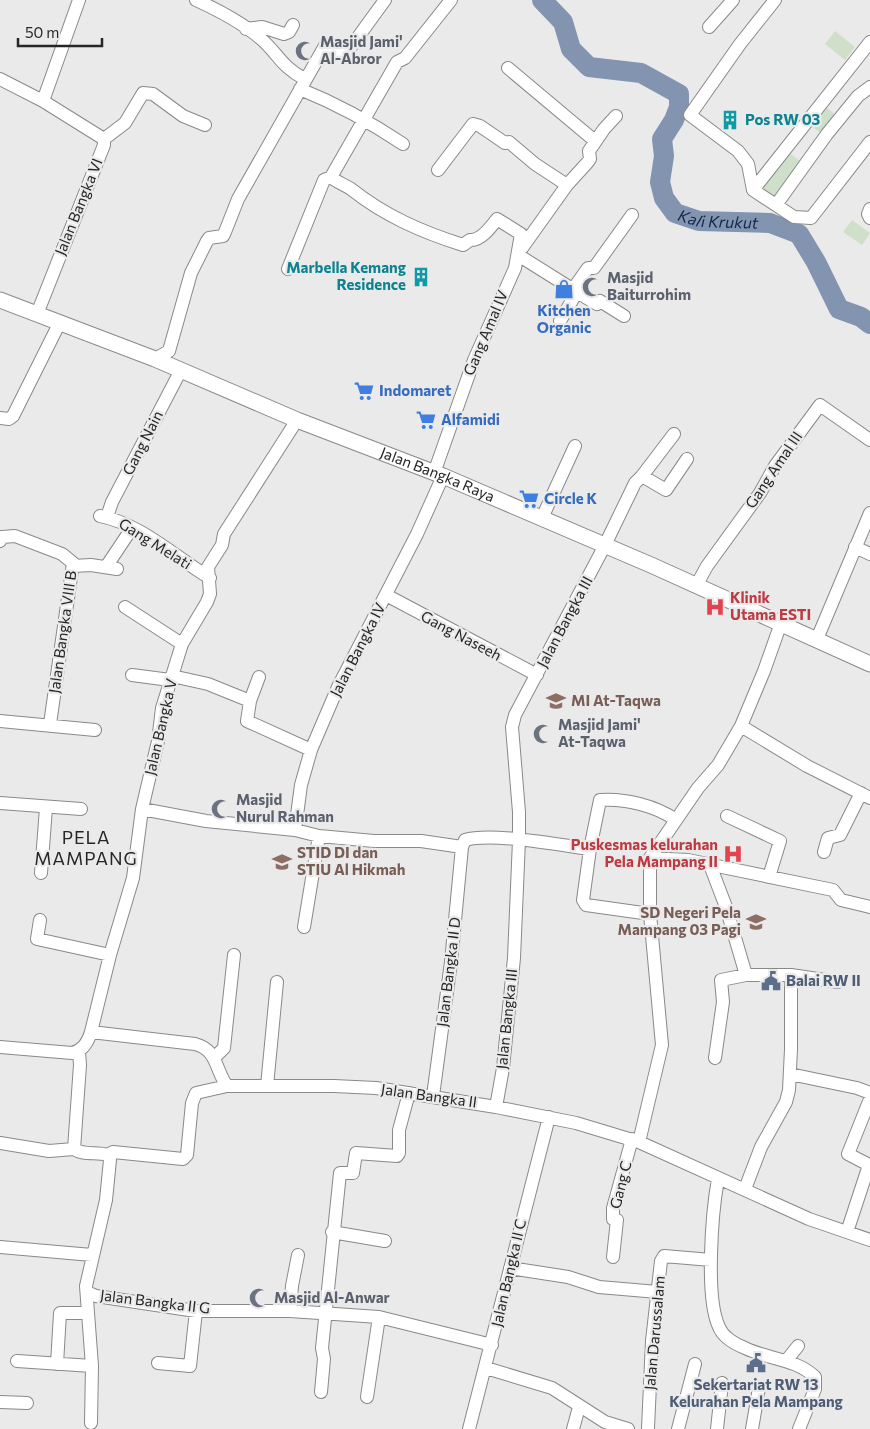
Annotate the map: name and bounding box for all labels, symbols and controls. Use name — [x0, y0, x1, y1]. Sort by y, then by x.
scale bar — [18, 15, 101, 47]
text: 50 m — [25, 23, 59, 41]
place label: Masjid Jami' Al-Abror — [320, 32, 403, 67]
mosque icon: Masjid Jami' Al-Abror — [294, 40, 316, 62]
building icon: Pos RW 03 — [719, 109, 741, 131]
place label: Pos RW 03 — [745, 110, 821, 128]
street label: Jalan Bangka VI — [50, 156, 106, 258]
water label: Kali Krukut — [676, 205, 759, 232]
place label: Marbella Kemang Residence — [286, 258, 406, 293]
building icon: Marbella Kemang Residence — [410, 266, 432, 288]
place label: Masjid Baiturrohim — [607, 268, 691, 303]
mosque icon: Masjid Baiturrohim — [581, 276, 603, 298]
shop icon: Kitchen Organic — [553, 278, 575, 300]
street label: Gang Amal IV — [459, 287, 511, 378]
place label: Kitchen Organic — [537, 301, 591, 336]
supermarket icon: Indomaret — [353, 380, 375, 402]
place label: Indomaret — [379, 381, 451, 399]
street label: Gang Nain — [118, 407, 166, 478]
supermarket icon: Alfamidi — [415, 409, 437, 431]
place label: Alfamidi — [441, 410, 500, 428]
street label: Gang Amal III — [741, 428, 806, 511]
street label: Jalan Bangka Raya — [378, 443, 498, 505]
supermarket icon: Circle K — [518, 488, 540, 510]
place label: Circle K — [544, 489, 598, 507]
street label: Gang Melati — [116, 514, 195, 573]
street label: Jalan Bangka VIII B — [44, 569, 80, 694]
street label: Jalan Bangka III — [532, 573, 596, 670]
place label: Klinik Utama ESTI — [730, 588, 811, 623]
hospital icon: Klinik Utama ESTI — [704, 596, 726, 618]
street label: Jalan Bangka IV — [326, 600, 388, 699]
street label: Gang Naseeh — [418, 606, 505, 664]
street label: Jalan Bangka V — [140, 677, 180, 777]
school or university icon: MI At-Taqwa — [545, 690, 567, 712]
place label: MI At-Taqwa — [571, 691, 661, 709]
place label: Masjid Jami' At-Taqwa — [558, 715, 641, 750]
mosque icon: Masjid Jami' At-Taqwa — [532, 723, 554, 745]
place label: Masjid Nurul Rahman — [236, 790, 334, 825]
mosque icon: Masjid Nurul Rahman — [210, 798, 232, 820]
district label: PELA MAMPANG — [34, 826, 138, 869]
place label: Puskesmas kelurahan Pela Mampang II — [571, 835, 718, 870]
place label: STID DI dan STIU Al Hikmah — [297, 843, 405, 878]
hospital icon: Puskesmas kelurahan Pela Mampang II — [722, 843, 744, 865]
school or university icon: STID DI dan STIU Al Hikmah — [271, 851, 293, 873]
place label: SD Negeri Pela Mampang 03 Pagi — [618, 903, 741, 938]
school or university icon: SD Negeri Pela Mampang 03 Pagi — [745, 911, 767, 933]
street label: Jalan Bangka II D — [432, 916, 464, 1028]
street label: Jalan Bangka III — [492, 968, 520, 1070]
public building icon: Balai RW II — [760, 970, 782, 992]
place label: Balai RW II — [786, 971, 861, 989]
street label: Jalan Bangka II — [380, 1079, 478, 1111]
street label: Gang C — [605, 1159, 635, 1211]
street label: Jalan Bangka II C — [487, 1217, 529, 1328]
street label: Jalan Darussalam — [640, 1275, 668, 1391]
street label: Jalan Bangka II G — [99, 1285, 211, 1317]
mosque icon: Masjid Al-Anwar — [248, 1287, 270, 1309]
place label: Masjid Al-Anwar — [274, 1288, 390, 1306]
public building icon: Sekertariat RW 13 Kelurahan Pela Mampang — [745, 1352, 767, 1374]
place label: Sekertariat RW 13 Kelurahan Pela Mampang — [669, 1375, 843, 1410]

